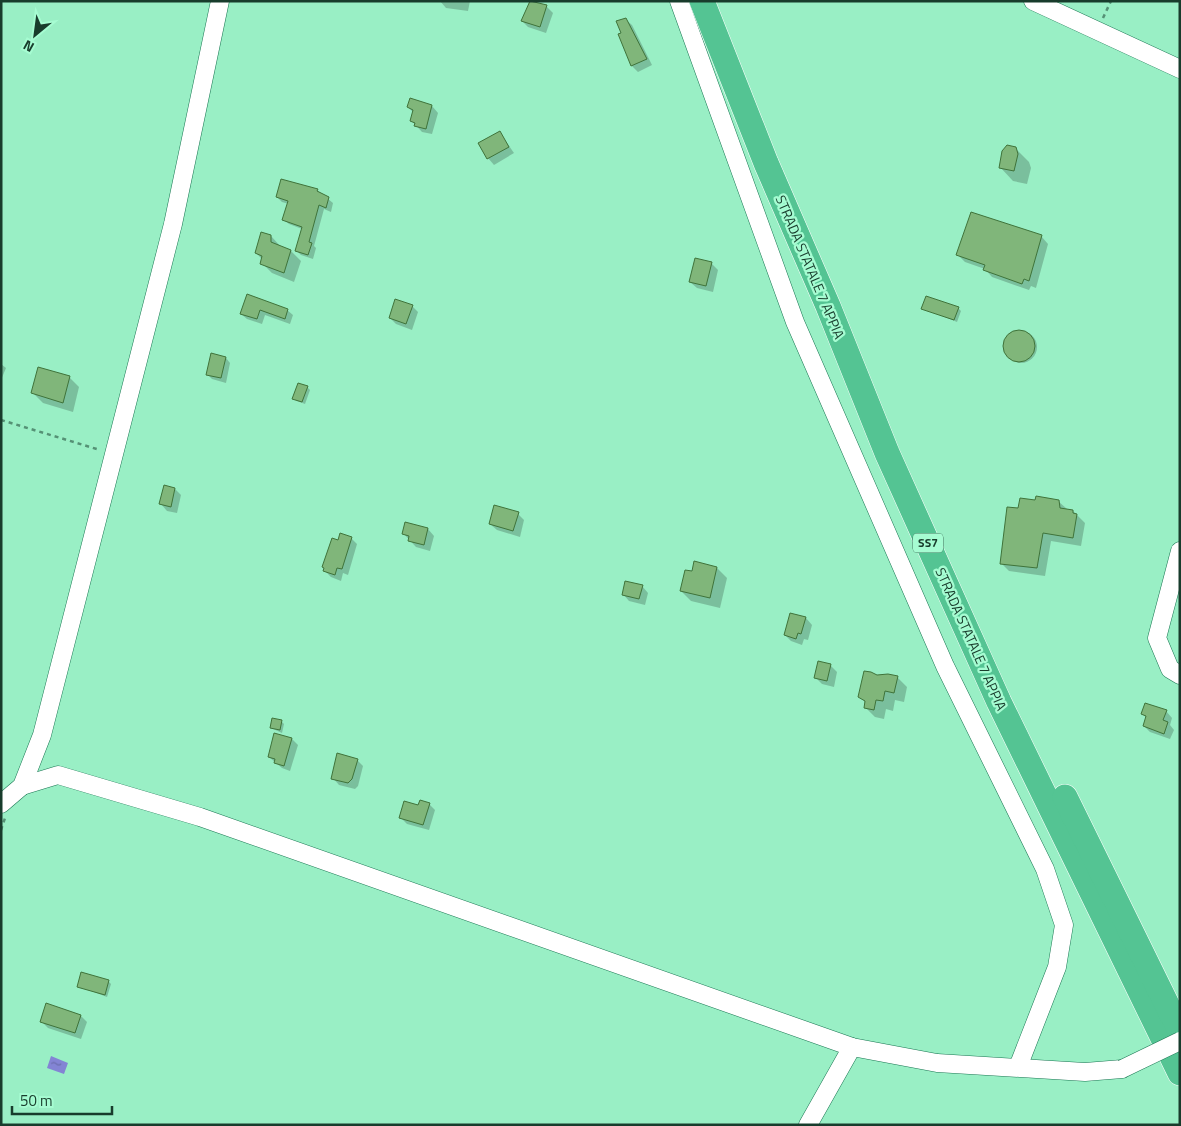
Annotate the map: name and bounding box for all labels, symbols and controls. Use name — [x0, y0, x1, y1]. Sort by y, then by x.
north arrow — [10, 10, 60, 60]
text: N — [19, 35, 38, 58]
street label: STRADA STATALE 7 APPIA — [771, 192, 851, 343]
road number: SS7 — [913, 534, 943, 552]
street label: STRADA STATALE 7 APPIA — [930, 564, 1013, 714]
scale bar — [12, 1084, 112, 1116]
text: 50 m — [20, 1089, 53, 1112]

